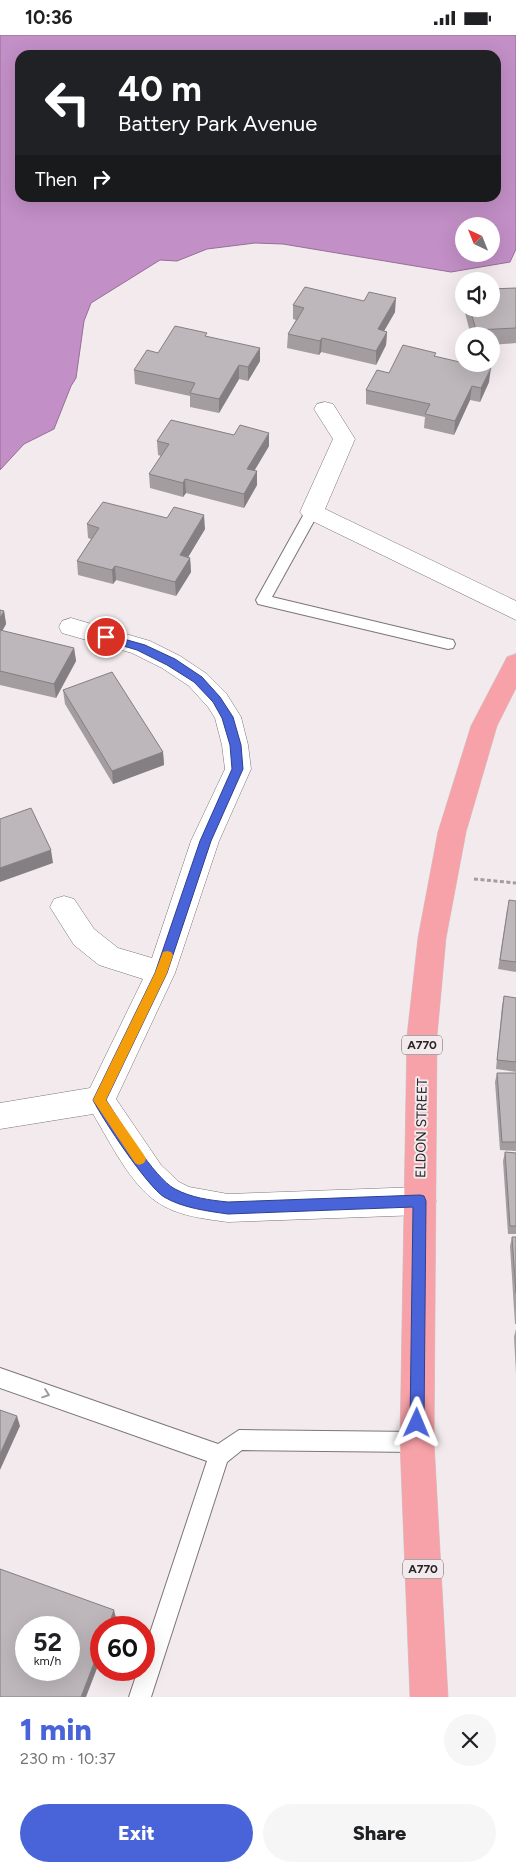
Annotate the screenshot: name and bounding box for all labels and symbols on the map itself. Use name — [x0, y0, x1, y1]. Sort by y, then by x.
north arrow — [455, 217, 500, 263]
pin — [85, 616, 127, 658]
road number: A770 — [402, 1035, 442, 1055]
street label: ELDON STREET — [412, 1078, 431, 1178]
one-way arrow — [41, 1389, 50, 1399]
position arrow — [390, 1396, 442, 1448]
road number: A770 — [403, 1560, 443, 1579]
speed limit sign: 60 — [90, 1616, 155, 1681]

